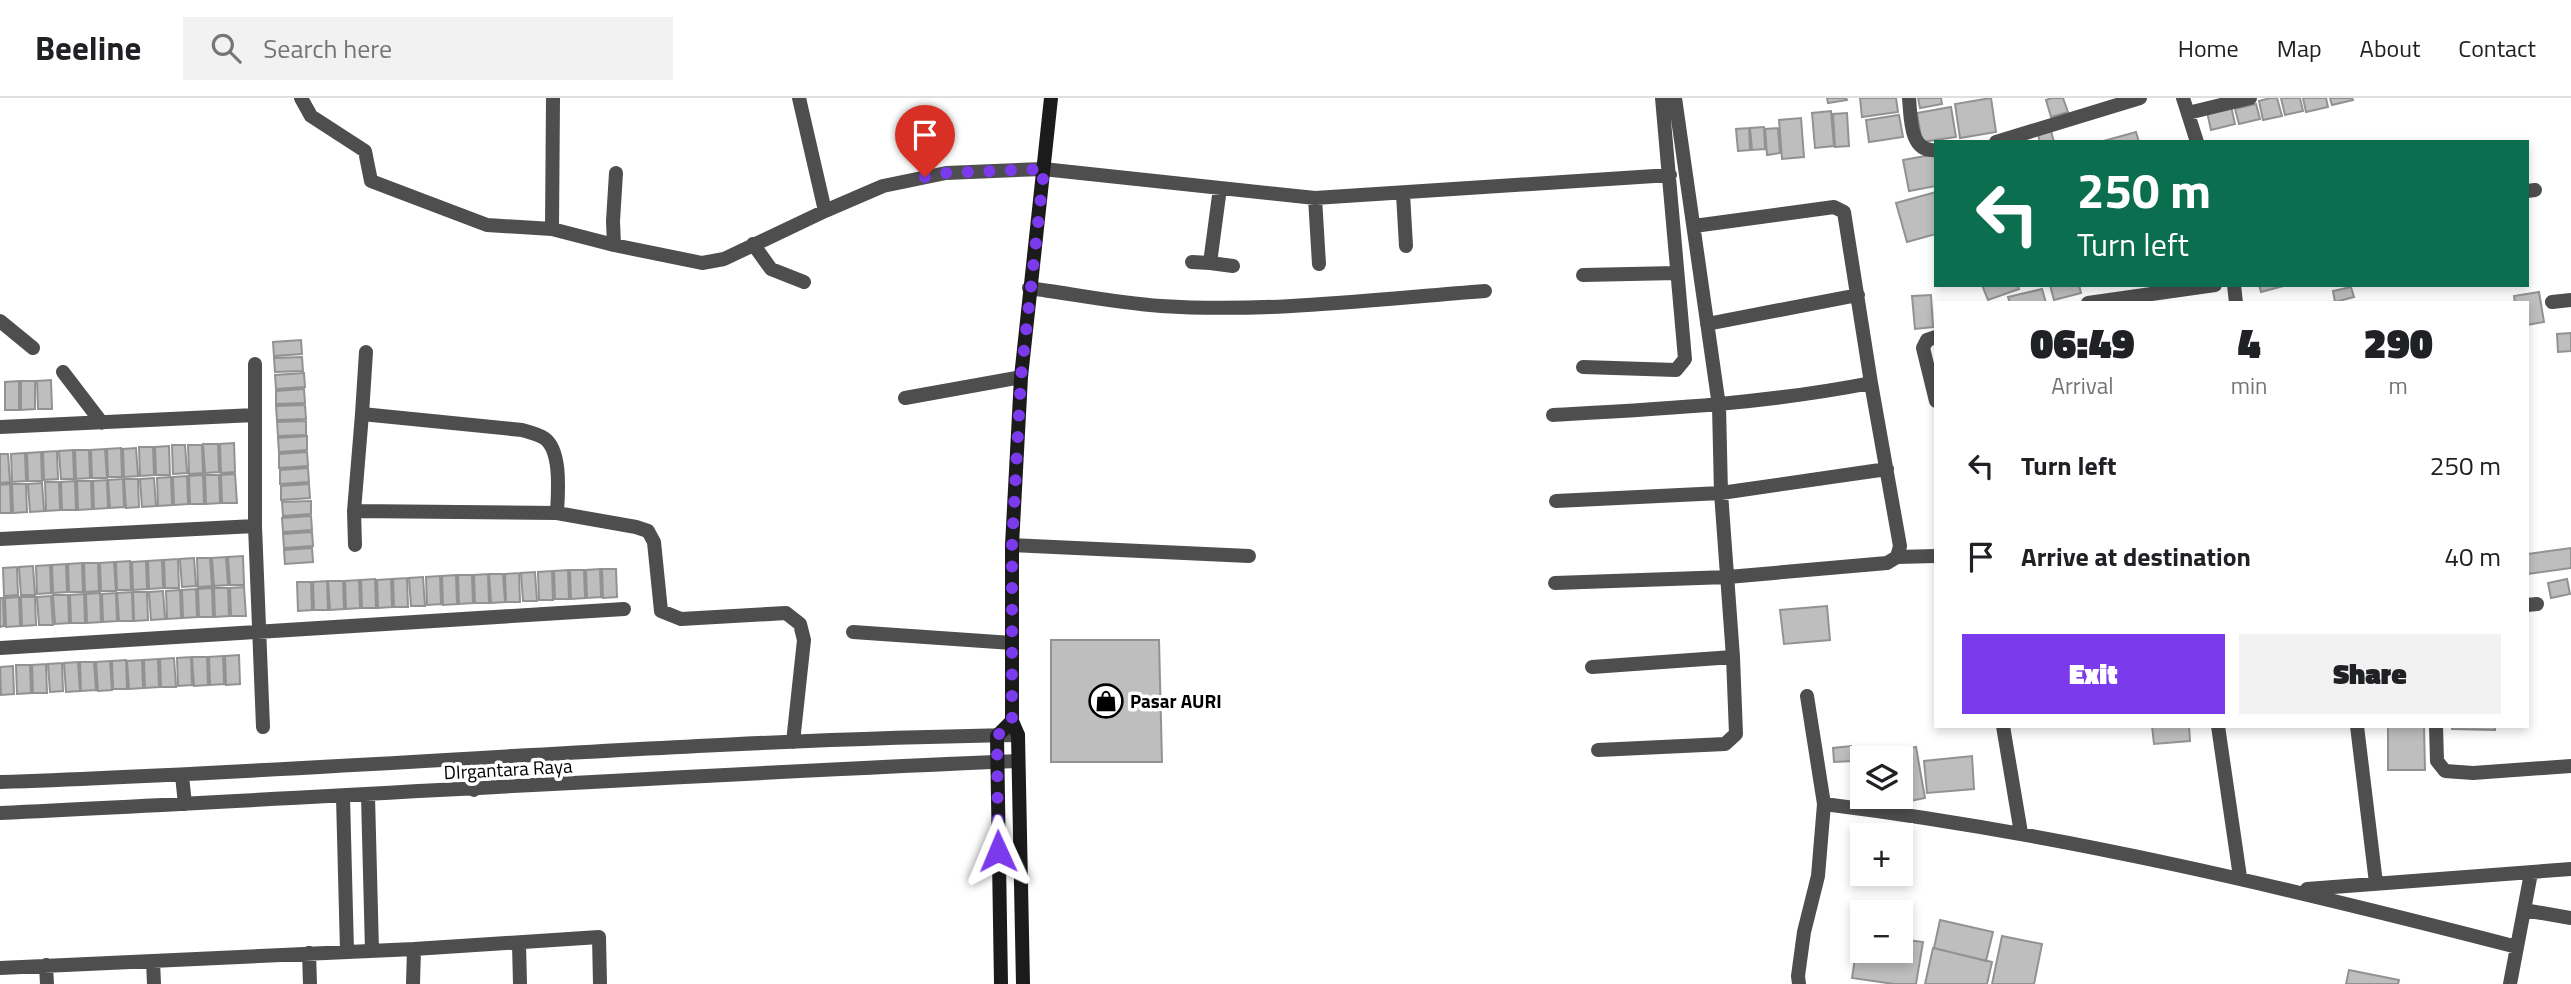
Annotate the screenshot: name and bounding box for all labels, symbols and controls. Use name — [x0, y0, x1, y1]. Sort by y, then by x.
search box — [183, 17, 673, 80]
text: Beeline — [35, 23, 141, 73]
icon: search — [207, 29, 245, 67]
text: Search here — [263, 29, 392, 68]
text: Home — [2178, 30, 2239, 66]
text: Map — [2277, 30, 2322, 66]
text: About — [2360, 30, 2420, 66]
text: Contact — [2458, 30, 2536, 66]
pin — [895, 105, 955, 177]
icon: arrive — [906, 116, 944, 154]
text: 250 m — [2077, 152, 2211, 227]
icon: left — [1962, 168, 2053, 259]
text: Turn left — [2077, 220, 2189, 268]
text: 06:49 — [2030, 310, 2135, 374]
text: 4 — [2238, 310, 2261, 374]
text: 290 — [2364, 310, 2433, 374]
text: Arrival — [2051, 368, 2114, 403]
text: min — [2231, 368, 2267, 403]
text: m — [2389, 368, 2408, 403]
text: Turn left — [2021, 446, 2116, 485]
text: 250 m — [2430, 446, 2501, 485]
icon: left — [1962, 447, 2000, 485]
text: Arrive at destination — [2021, 537, 2251, 576]
text: 40 m — [2444, 537, 2501, 576]
icon: arrive — [1962, 538, 2000, 576]
button: Exit — [1962, 634, 2225, 714]
button: Share — [2239, 634, 2501, 714]
shop icon: Pasar AURI — [1087, 682, 1125, 720]
place label: Pasar AURI — [1130, 686, 1222, 715]
map controls — [1850, 746, 1913, 963]
button: layers — [1850, 746, 1913, 809]
street label: DIrgantara Raya — [443, 751, 574, 786]
position arrow — [961, 814, 1035, 888]
button: + — [1850, 823, 1913, 886]
button: − — [1850, 900, 1913, 963]

